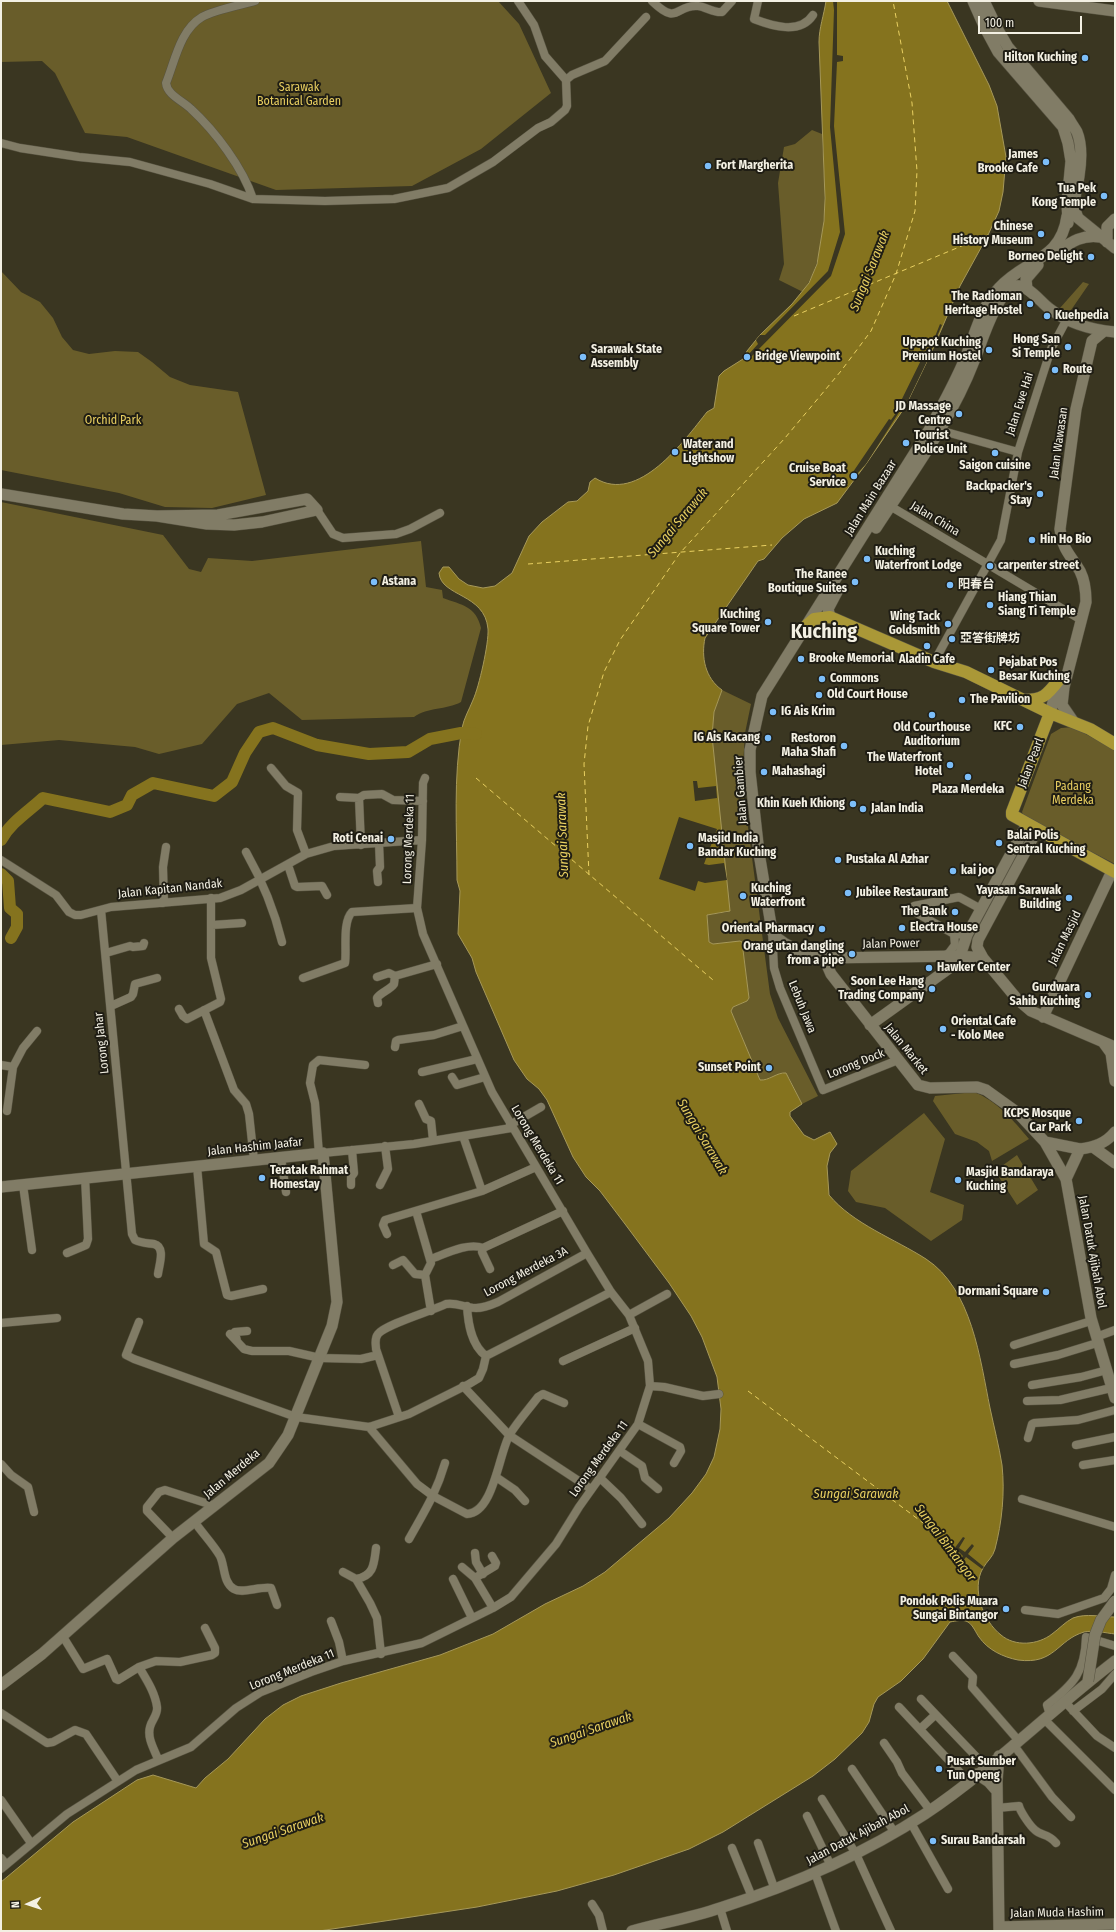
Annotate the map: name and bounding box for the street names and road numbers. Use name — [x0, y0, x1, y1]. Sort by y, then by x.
street label: Jalan Ewe Hai — [1003, 371, 1037, 437]
street label: Jalan Wawasan — [1047, 406, 1071, 480]
street label: Jalan Main Bazaar — [842, 457, 900, 539]
street label: Jalan China — [908, 499, 962, 539]
street label: Jalan Pearl — [1015, 736, 1047, 790]
street label: Jalan Gambier — [731, 755, 751, 825]
street label: Lorong Merdeka 11 — [400, 794, 418, 884]
street label: Jalan Kapitan Nandak — [117, 876, 223, 902]
street label: Jalan Masjid — [1046, 908, 1084, 968]
street label: Jalan Power — [862, 936, 920, 952]
street label: Lebuh Jawa — [785, 979, 819, 1035]
street label: Lorong Jahar — [92, 1011, 112, 1075]
street label: Jalan Market — [881, 1021, 931, 1077]
street label: Lorong Dock — [825, 1046, 887, 1082]
street label: Lorong Merdeka 11 — [508, 1103, 566, 1187]
street label: Jalan Hashim Jaafar — [207, 1135, 303, 1159]
street label: Jalan Datuk Ajibah Abol — [1075, 1194, 1109, 1310]
street label: Lorong Merdeka 3A — [482, 1244, 570, 1300]
street label: Lorong Merdeka 11 — [567, 1418, 631, 1500]
street label: Jalan Merdeka — [201, 1446, 263, 1502]
street label: Lorong Merdeka 11 — [247, 1646, 337, 1694]
street label: Jalan Datuk Ajibah Abol — [804, 1802, 912, 1868]
street label: Jalan Muda Hashim — [1010, 1905, 1104, 1921]

